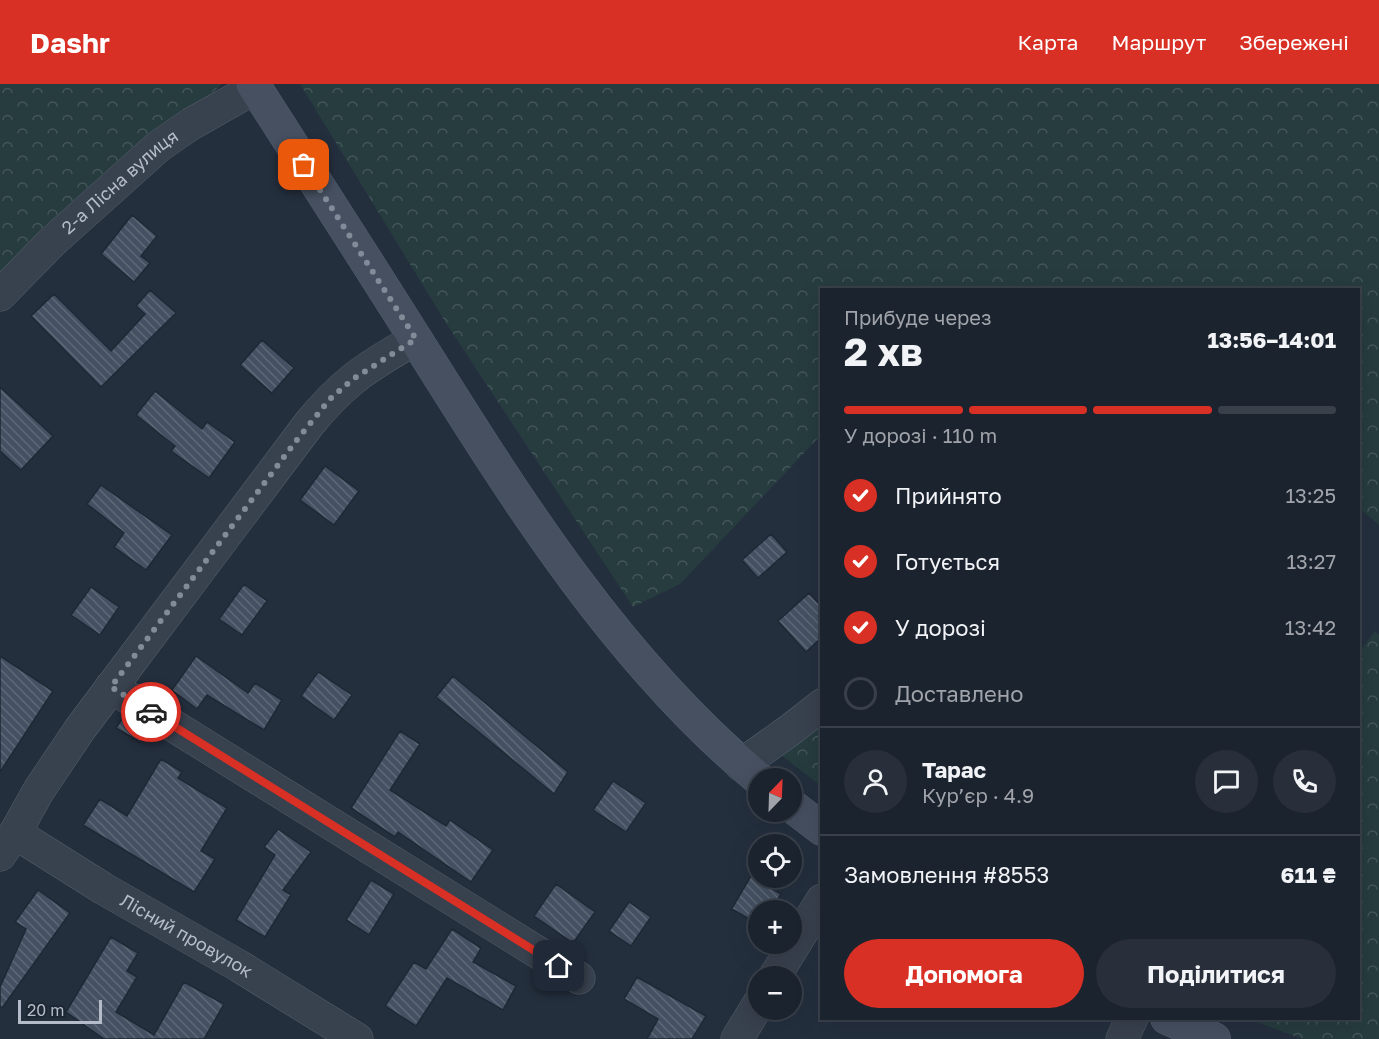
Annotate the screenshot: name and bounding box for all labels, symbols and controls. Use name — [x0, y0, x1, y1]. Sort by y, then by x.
text: Dashr — [30, 26, 110, 59]
text: Карта — [1018, 29, 1078, 55]
text: Маршрут — [1111, 29, 1206, 55]
text: Збережені — [1239, 29, 1349, 55]
street label: 2-а Лісна вулиця — [57, 124, 182, 238]
pin — [278, 139, 329, 190]
icon: bag — [287, 148, 320, 181]
text: Прибуде через — [844, 305, 991, 329]
text: 13:56–14:01 — [1207, 326, 1336, 353]
text: 2 хв — [844, 328, 923, 375]
text: У дорозі · 110 m — [844, 423, 997, 447]
icon: check — [844, 479, 877, 512]
text: Прийнято — [895, 482, 1002, 509]
text: 13:25 — [1285, 483, 1336, 507]
icon: check — [844, 545, 877, 578]
text: Готується — [895, 548, 1000, 575]
text: 13:27 — [1286, 549, 1336, 573]
icon: check — [844, 611, 877, 644]
text: У дорозі — [895, 614, 986, 641]
text: 13:42 — [1285, 615, 1336, 639]
text: Доставлено — [895, 680, 1023, 707]
courier — [121, 682, 181, 742]
icon: car — [135, 696, 168, 729]
button: person — [844, 750, 907, 813]
button: chat — [1195, 750, 1258, 813]
button: phone — [1273, 750, 1336, 813]
text: Тарас — [922, 756, 986, 783]
north arrow — [748, 768, 802, 822]
map controls — [748, 768, 802, 1020]
text: Кур’єр · 4.9 — [922, 783, 1034, 807]
button: locate — [748, 834, 802, 888]
text: Замовлення #8553 — [844, 861, 1049, 888]
text: 611 ₴ — [1280, 861, 1336, 888]
street label: Лісний провулок — [117, 889, 257, 982]
button: + — [748, 900, 802, 954]
button: Допомога — [844, 939, 1084, 1008]
button: Поділитися — [1096, 939, 1336, 1008]
pin — [533, 940, 584, 991]
icon: home — [542, 949, 575, 982]
button: − — [748, 966, 802, 1020]
scale bar — [18, 997, 102, 1024]
text: 20 m — [27, 1000, 64, 1020]

